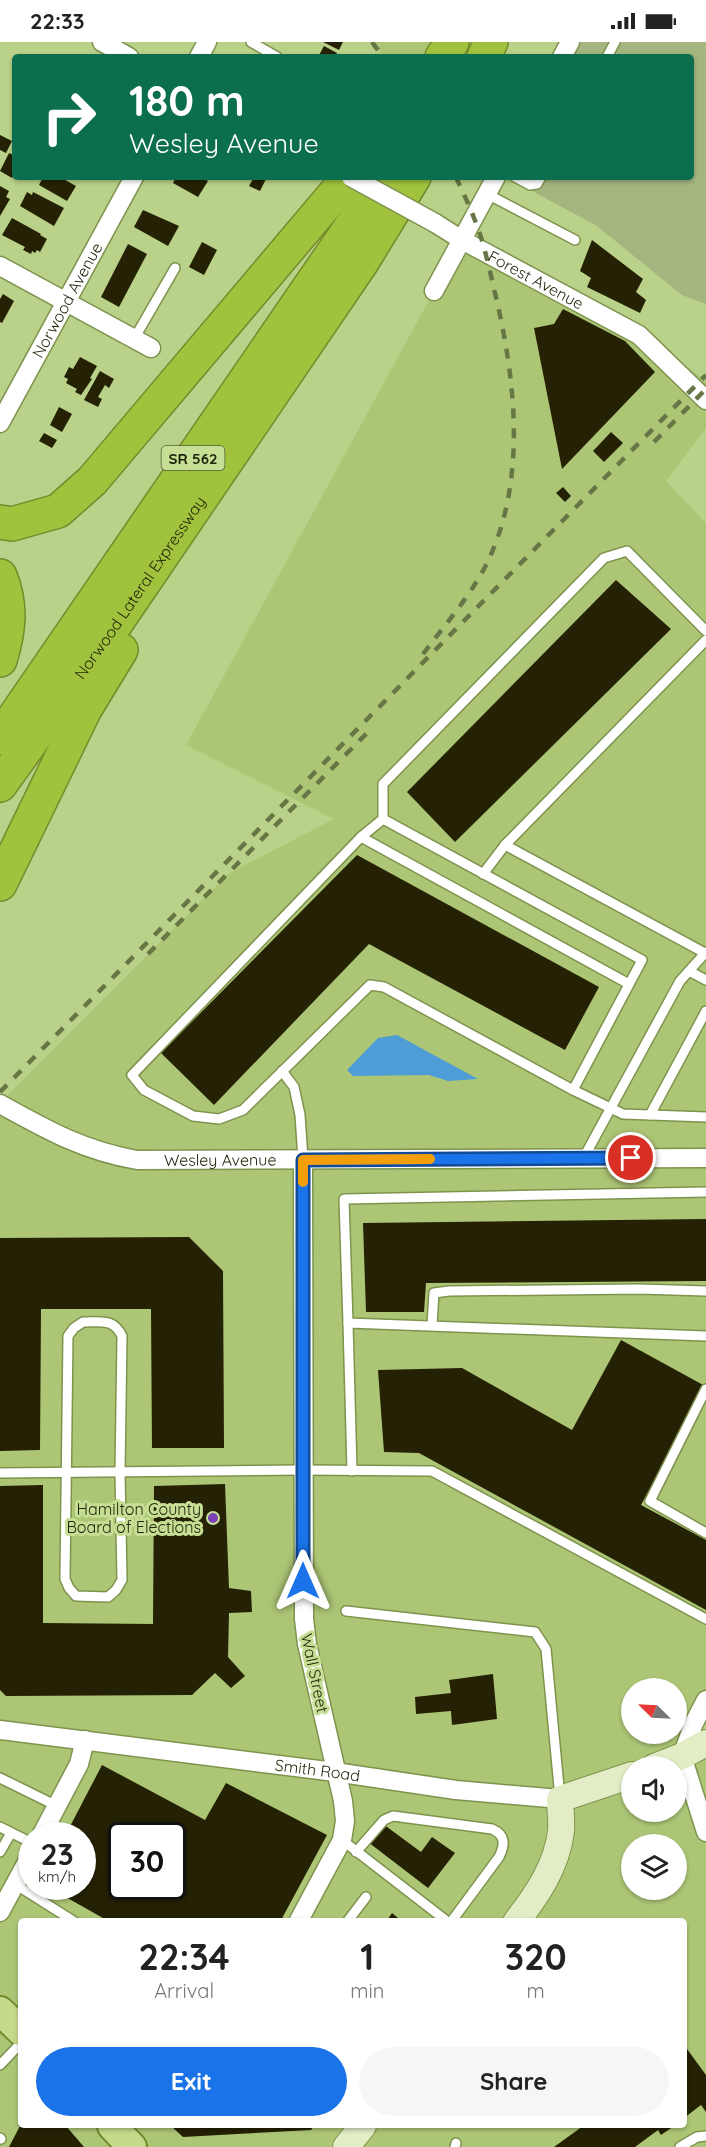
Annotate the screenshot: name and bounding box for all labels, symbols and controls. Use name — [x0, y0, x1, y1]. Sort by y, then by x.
text: 22:33 — [30, 7, 85, 35]
text: 180 m — [129, 74, 245, 127]
icon: right — [30, 78, 108, 156]
text: Wesley Avenue — [129, 126, 319, 160]
street label: Norwood Avenue — [27, 239, 106, 361]
street label: Forest Avenue — [485, 246, 587, 314]
road number: SR 562 — [162, 446, 224, 470]
street label: Norwood Lateral Expressway — [70, 492, 210, 683]
pin — [605, 1132, 656, 1183]
icon: arrive — [614, 1141, 647, 1174]
street label: Wesley Avenue — [164, 1150, 276, 1170]
place label: Hamilton County Board of Elections — [66, 1499, 201, 1537]
marker: Hamilton County Board of Elections — [206, 1511, 220, 1525]
position arrow — [271, 1549, 335, 1613]
street label: Wall Street — [297, 1632, 333, 1714]
north arrow — [621, 1678, 687, 1744]
map controls — [621, 1678, 687, 1900]
street label: Smith Road — [274, 1755, 361, 1786]
button: sound — [621, 1756, 687, 1822]
speed limit sign: 30 — [108, 1822, 186, 1900]
button: layers — [621, 1834, 687, 1900]
text: 23 — [40, 1835, 74, 1873]
text: km/h — [38, 1867, 76, 1886]
text: 22:34 — [138, 1934, 230, 1979]
text: 1 — [360, 1934, 374, 1979]
text: 320 — [505, 1934, 567, 1979]
text: Arrival — [154, 1978, 214, 2003]
text: min — [350, 1978, 384, 2003]
text: m — [526, 1978, 545, 2003]
button: Exit — [36, 2047, 347, 2116]
button: Share — [359, 2047, 669, 2116]

